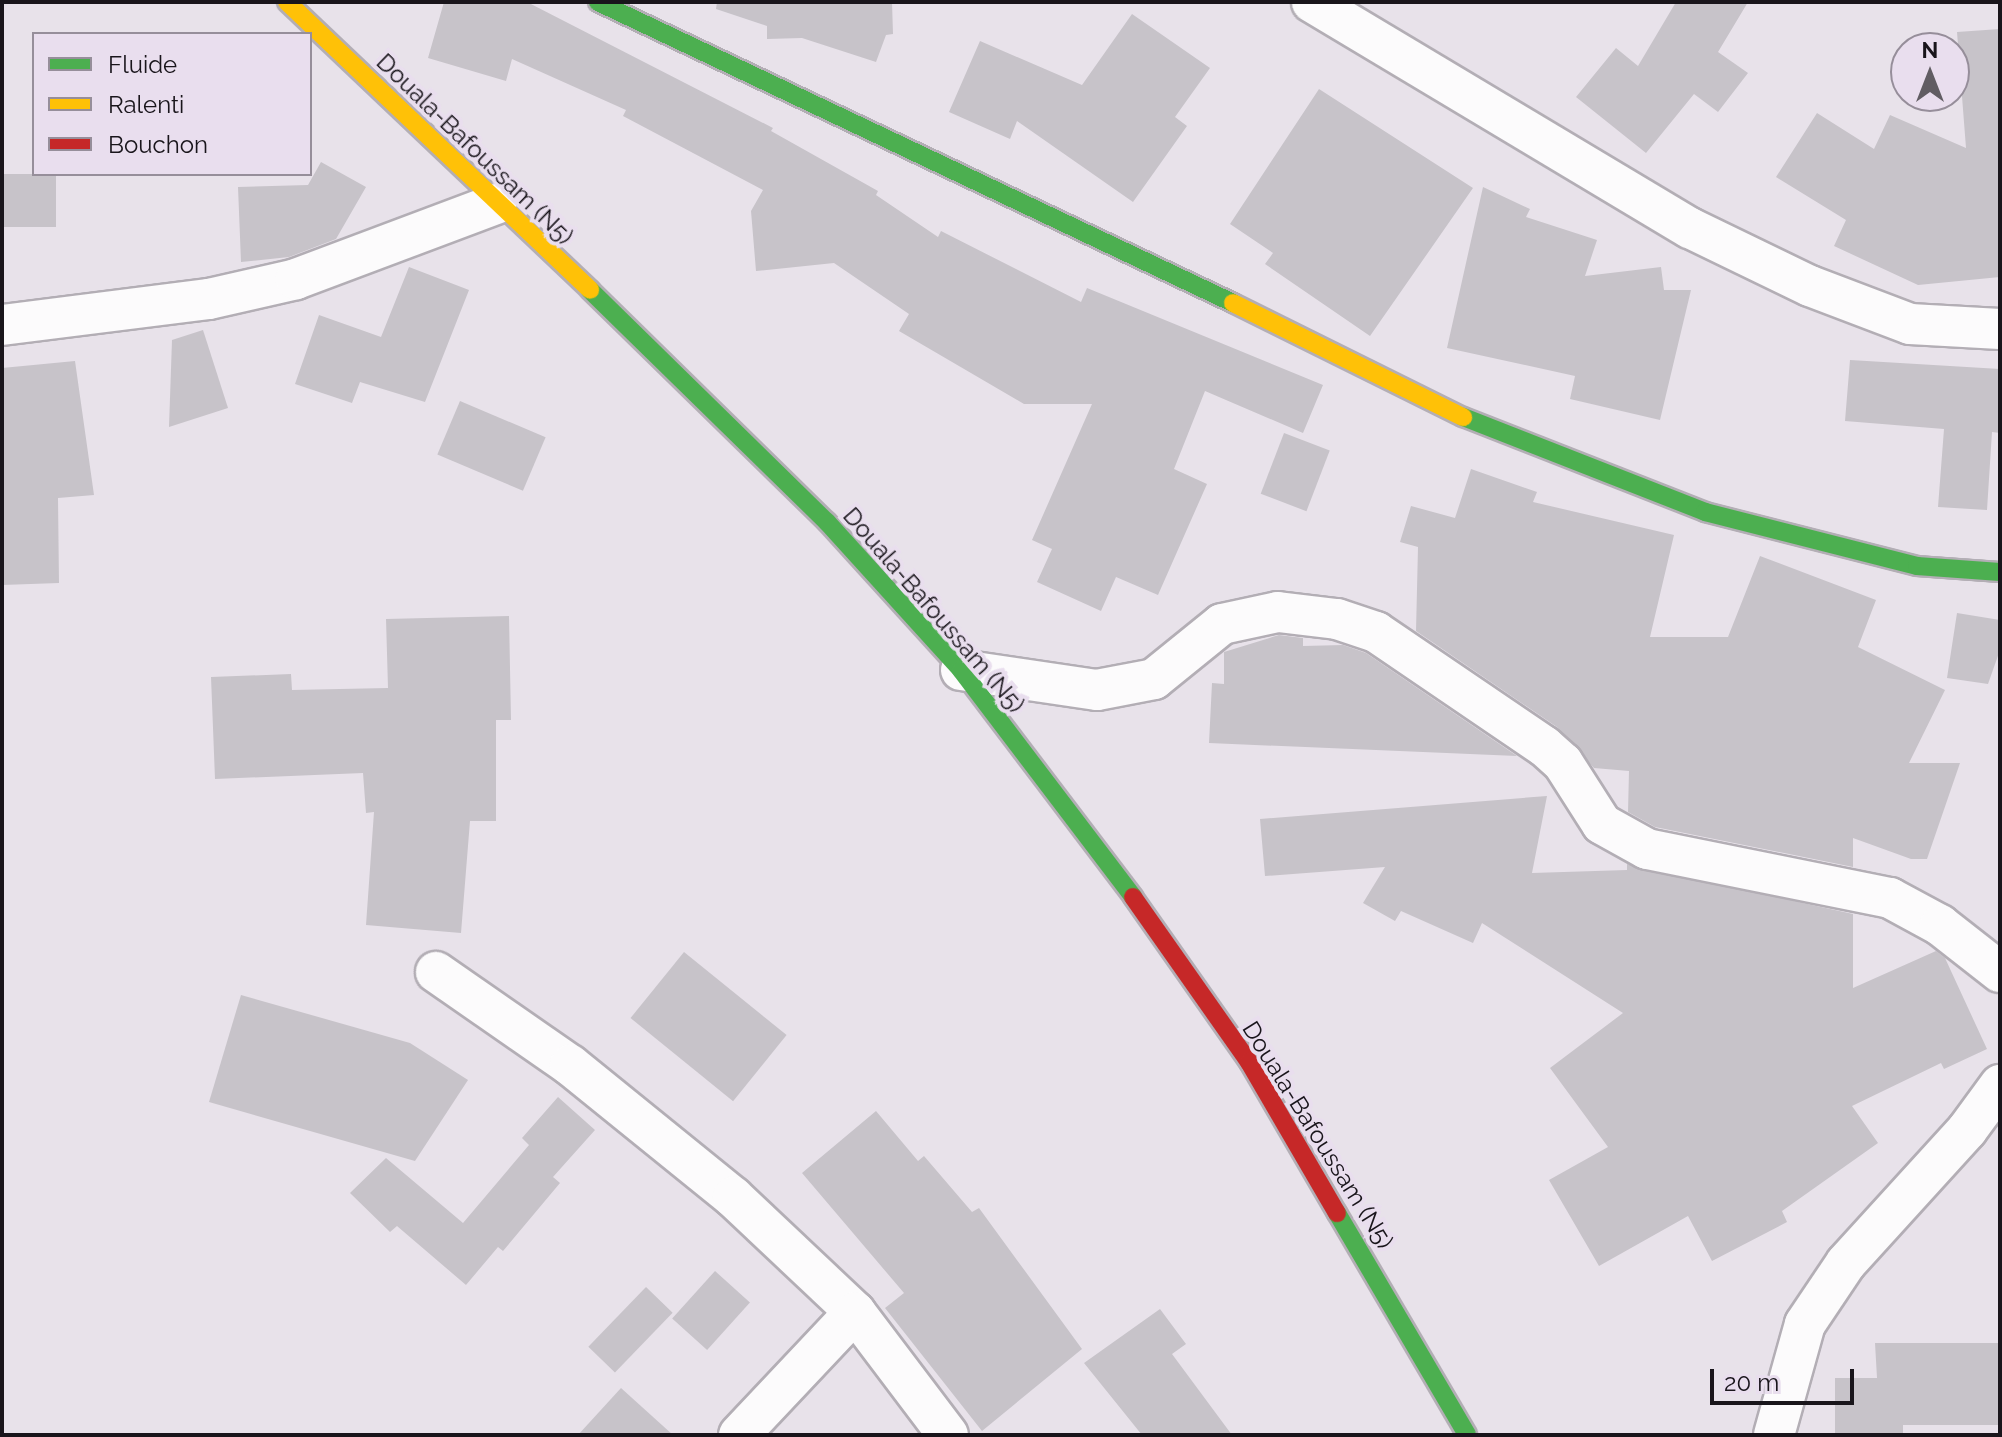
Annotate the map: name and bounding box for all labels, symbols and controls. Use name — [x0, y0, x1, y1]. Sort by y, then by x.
legend — [32, 32, 312, 176]
north arrow — [1890, 32, 1970, 112]
text: N — [1922, 37, 1938, 63]
street label: Douala-Bafoussam (N5) — [371, 47, 579, 251]
text: Fluide — [108, 50, 177, 79]
text: Ralenti — [108, 90, 184, 119]
text: Bouchon — [108, 130, 208, 159]
street label: Douala-Bafoussam (N5) — [837, 502, 1031, 718]
street label: Douala-Bafoussam (N5) — [1236, 1016, 1400, 1254]
scale bar — [1714, 1353, 1858, 1403]
text: 20 m — [1724, 1368, 1779, 1397]

